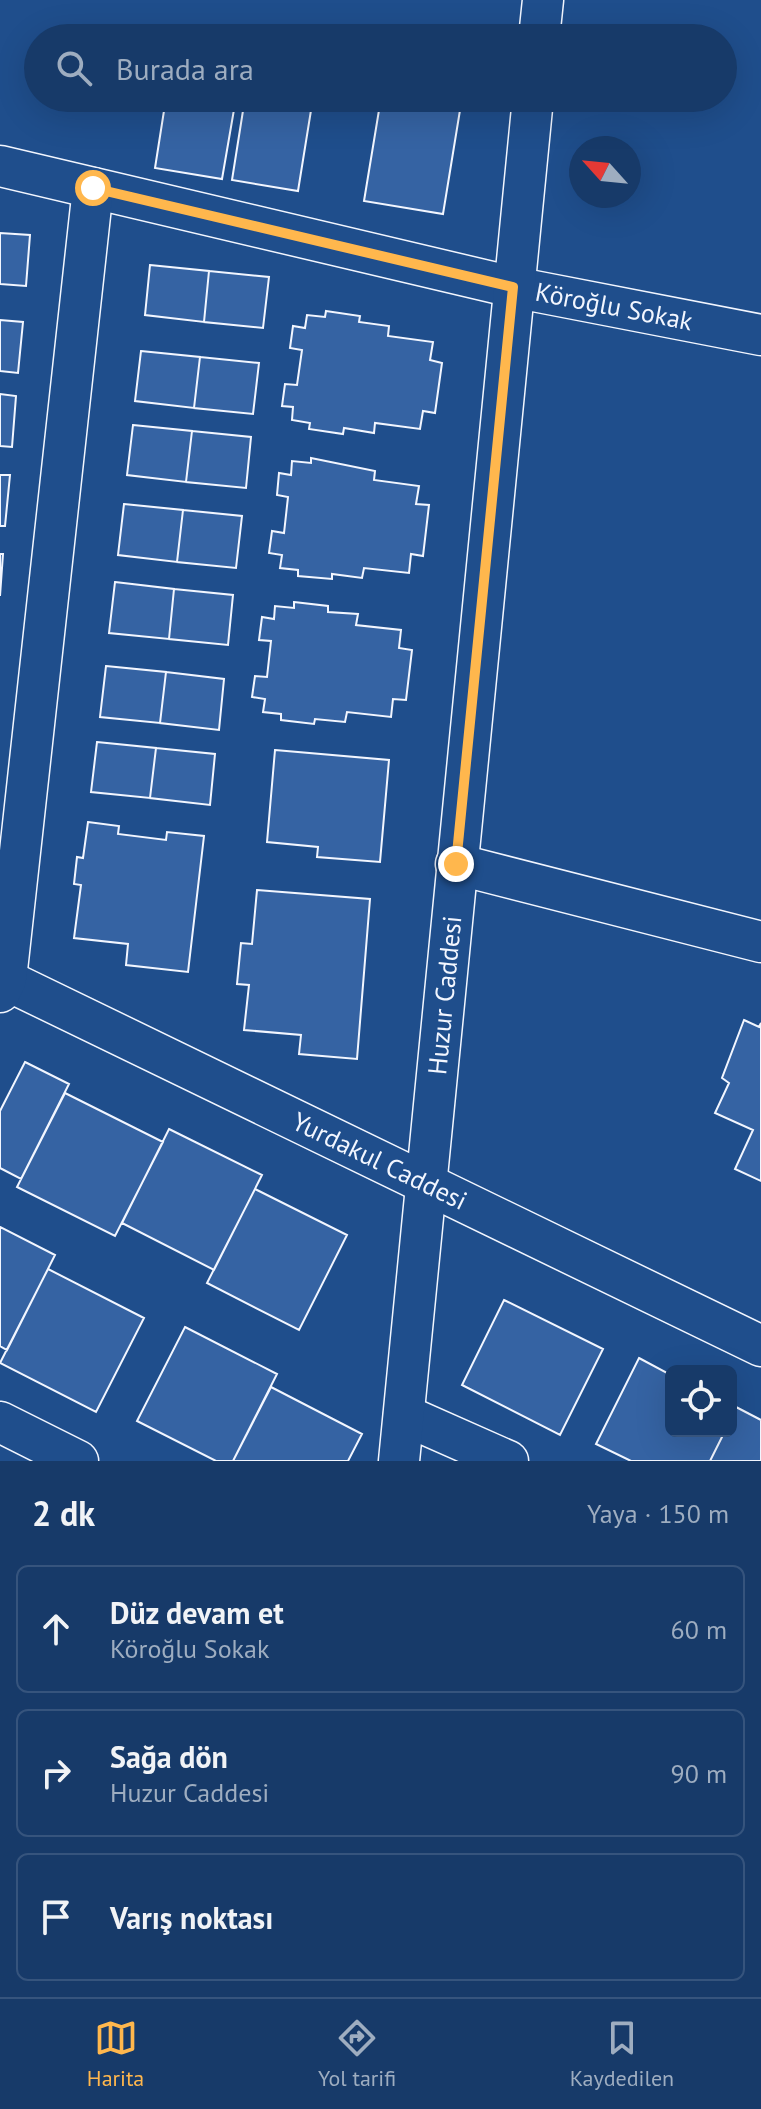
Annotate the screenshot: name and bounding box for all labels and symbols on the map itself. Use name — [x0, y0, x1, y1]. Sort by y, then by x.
north arrow — [569, 136, 641, 208]
route start — [75, 170, 111, 206]
street label: Köroğlu Sokak — [533, 275, 696, 338]
route end — [438, 846, 474, 882]
street label: Huzur Caddesi — [420, 914, 469, 1076]
street label: Yurdakul Caddesi — [287, 1104, 473, 1217]

